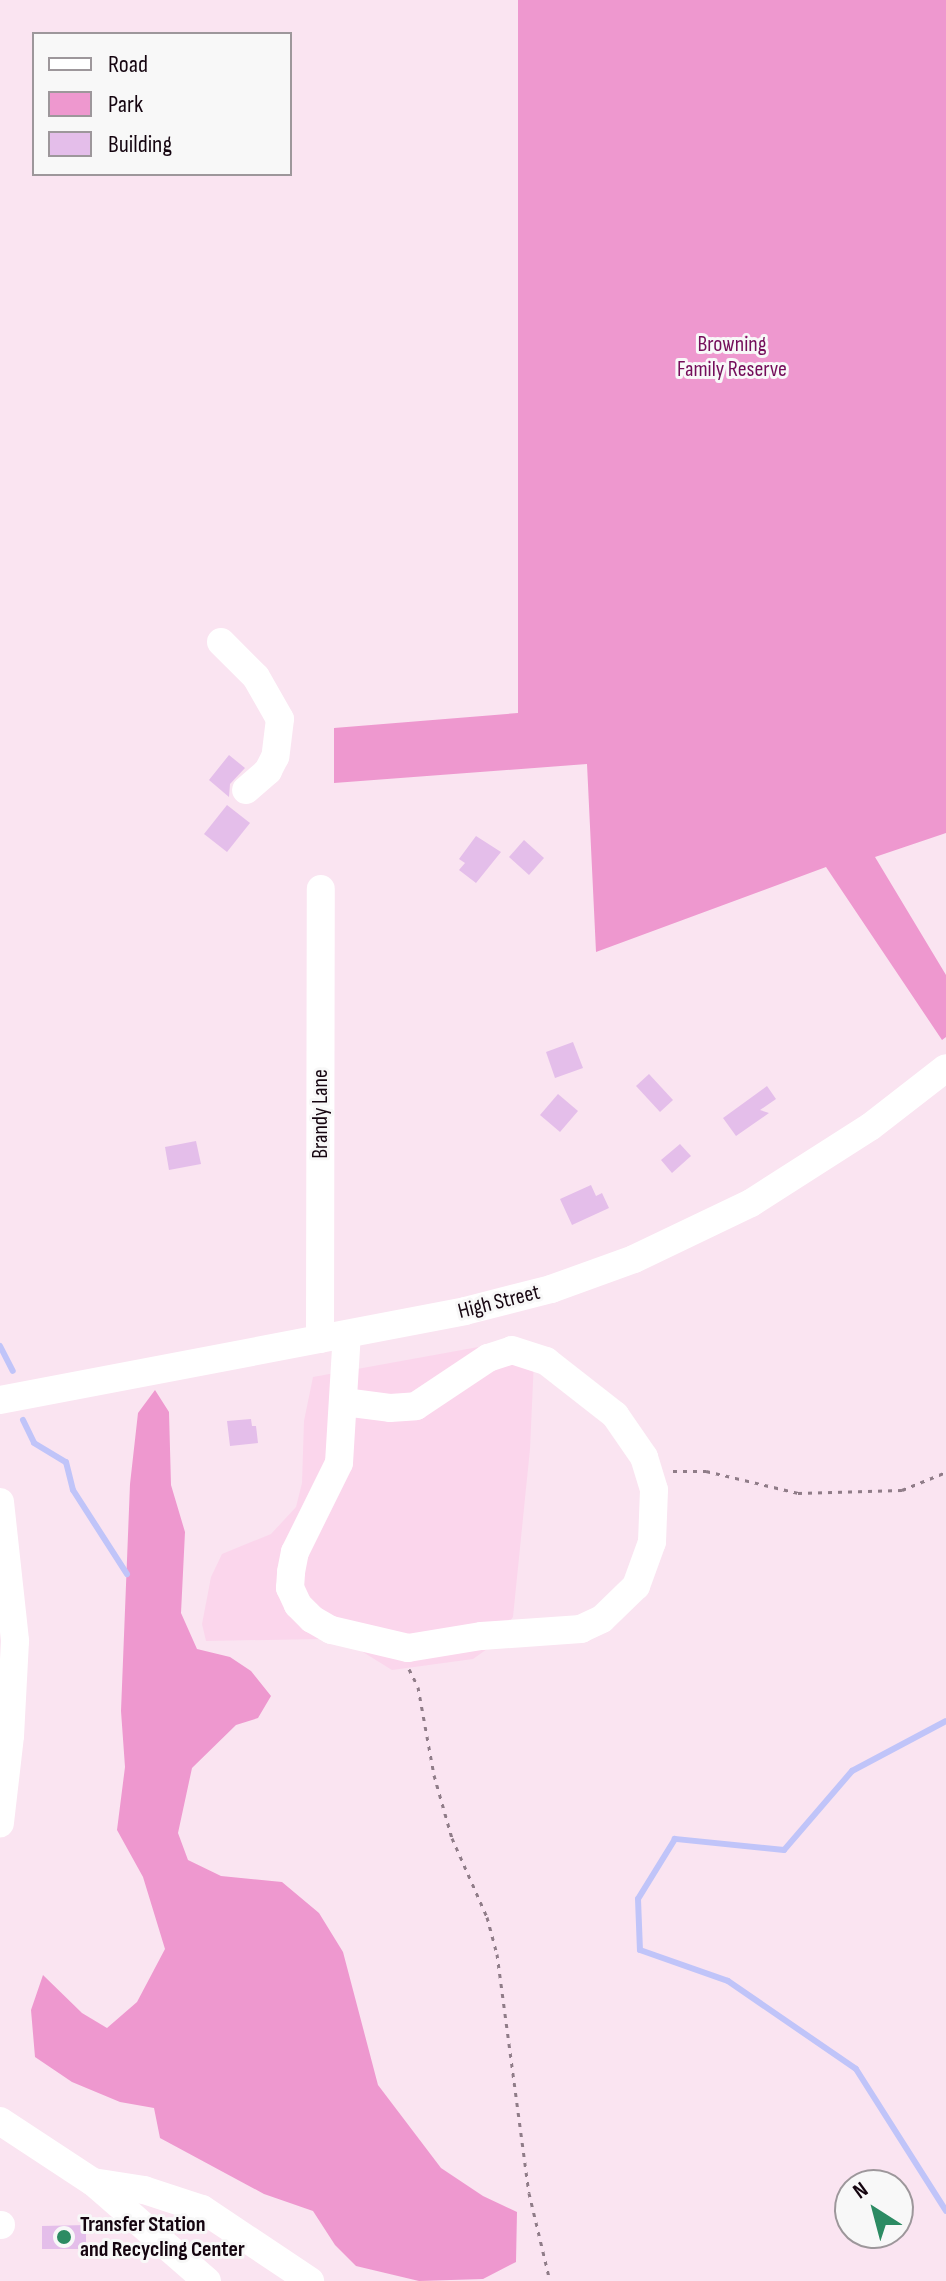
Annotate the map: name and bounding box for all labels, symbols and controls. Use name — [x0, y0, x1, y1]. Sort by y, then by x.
legend — [32, 32, 292, 176]
text: Road — [108, 50, 148, 79]
text: Park — [108, 90, 143, 119]
text: Building — [108, 130, 172, 159]
park label: Browning Family Reserve — [677, 331, 787, 382]
street label: Brandy Lane — [308, 1069, 334, 1159]
street label: High Street — [455, 1279, 543, 1325]
north arrow — [834, 2169, 914, 2249]
text: N — [848, 2176, 873, 2205]
place label: Transfer Station and Recycling Center — [80, 2211, 245, 2262]
marker: Transfer Station and Recycling Center — [55, 2228, 73, 2246]

